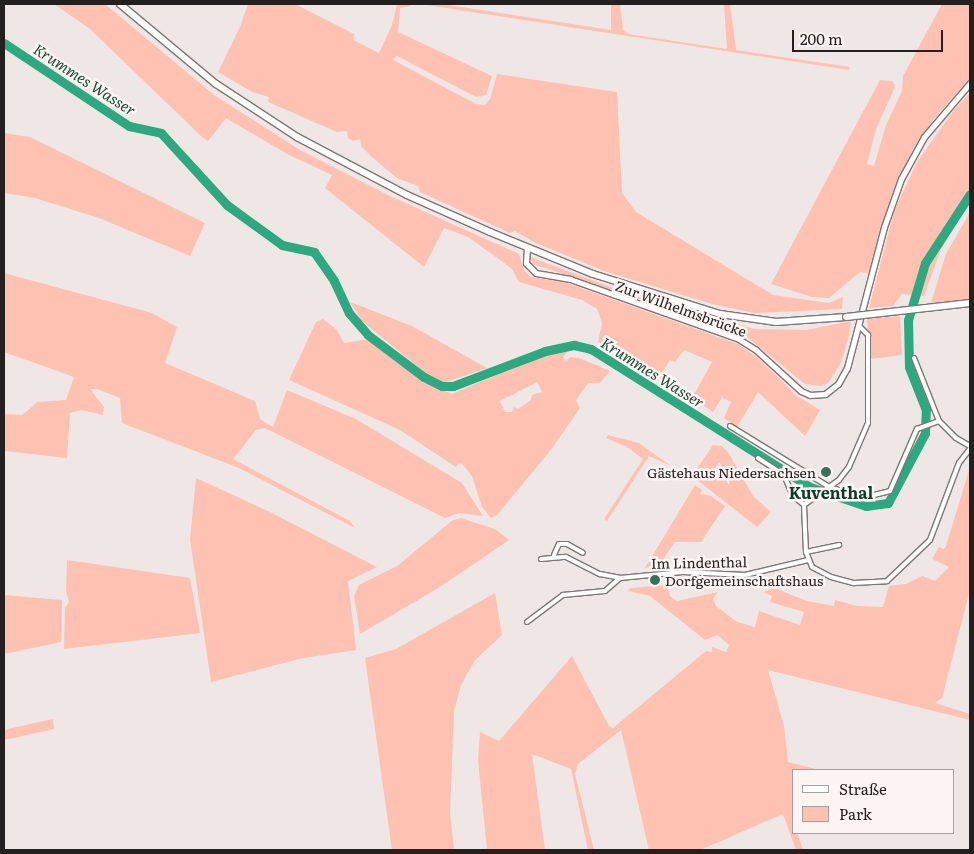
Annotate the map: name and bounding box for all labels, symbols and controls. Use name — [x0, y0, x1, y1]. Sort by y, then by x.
scale bar — [794, 20, 945, 52]
text: 200 m — [800, 27, 843, 50]
water label: Krummes Wasser — [31, 39, 139, 119]
street label: Zur Wilhelmsbrücke — [613, 276, 749, 340]
water label: Krummes Wasser — [598, 333, 708, 411]
place label: Gästehaus Niedersachsen — [647, 464, 816, 480]
marker: Gästehaus Niedersachsen — [820, 466, 832, 478]
district label: Kuventhal — [789, 482, 873, 502]
street label: Im Lindenthal — [651, 553, 747, 571]
place label: Dorfgemeinschaftshaus — [665, 572, 823, 588]
marker: Dorfgemeinschaftshaus — [649, 574, 661, 586]
legend — [792, 769, 954, 834]
text: Straße — [839, 777, 887, 800]
text: Park — [839, 802, 872, 825]

